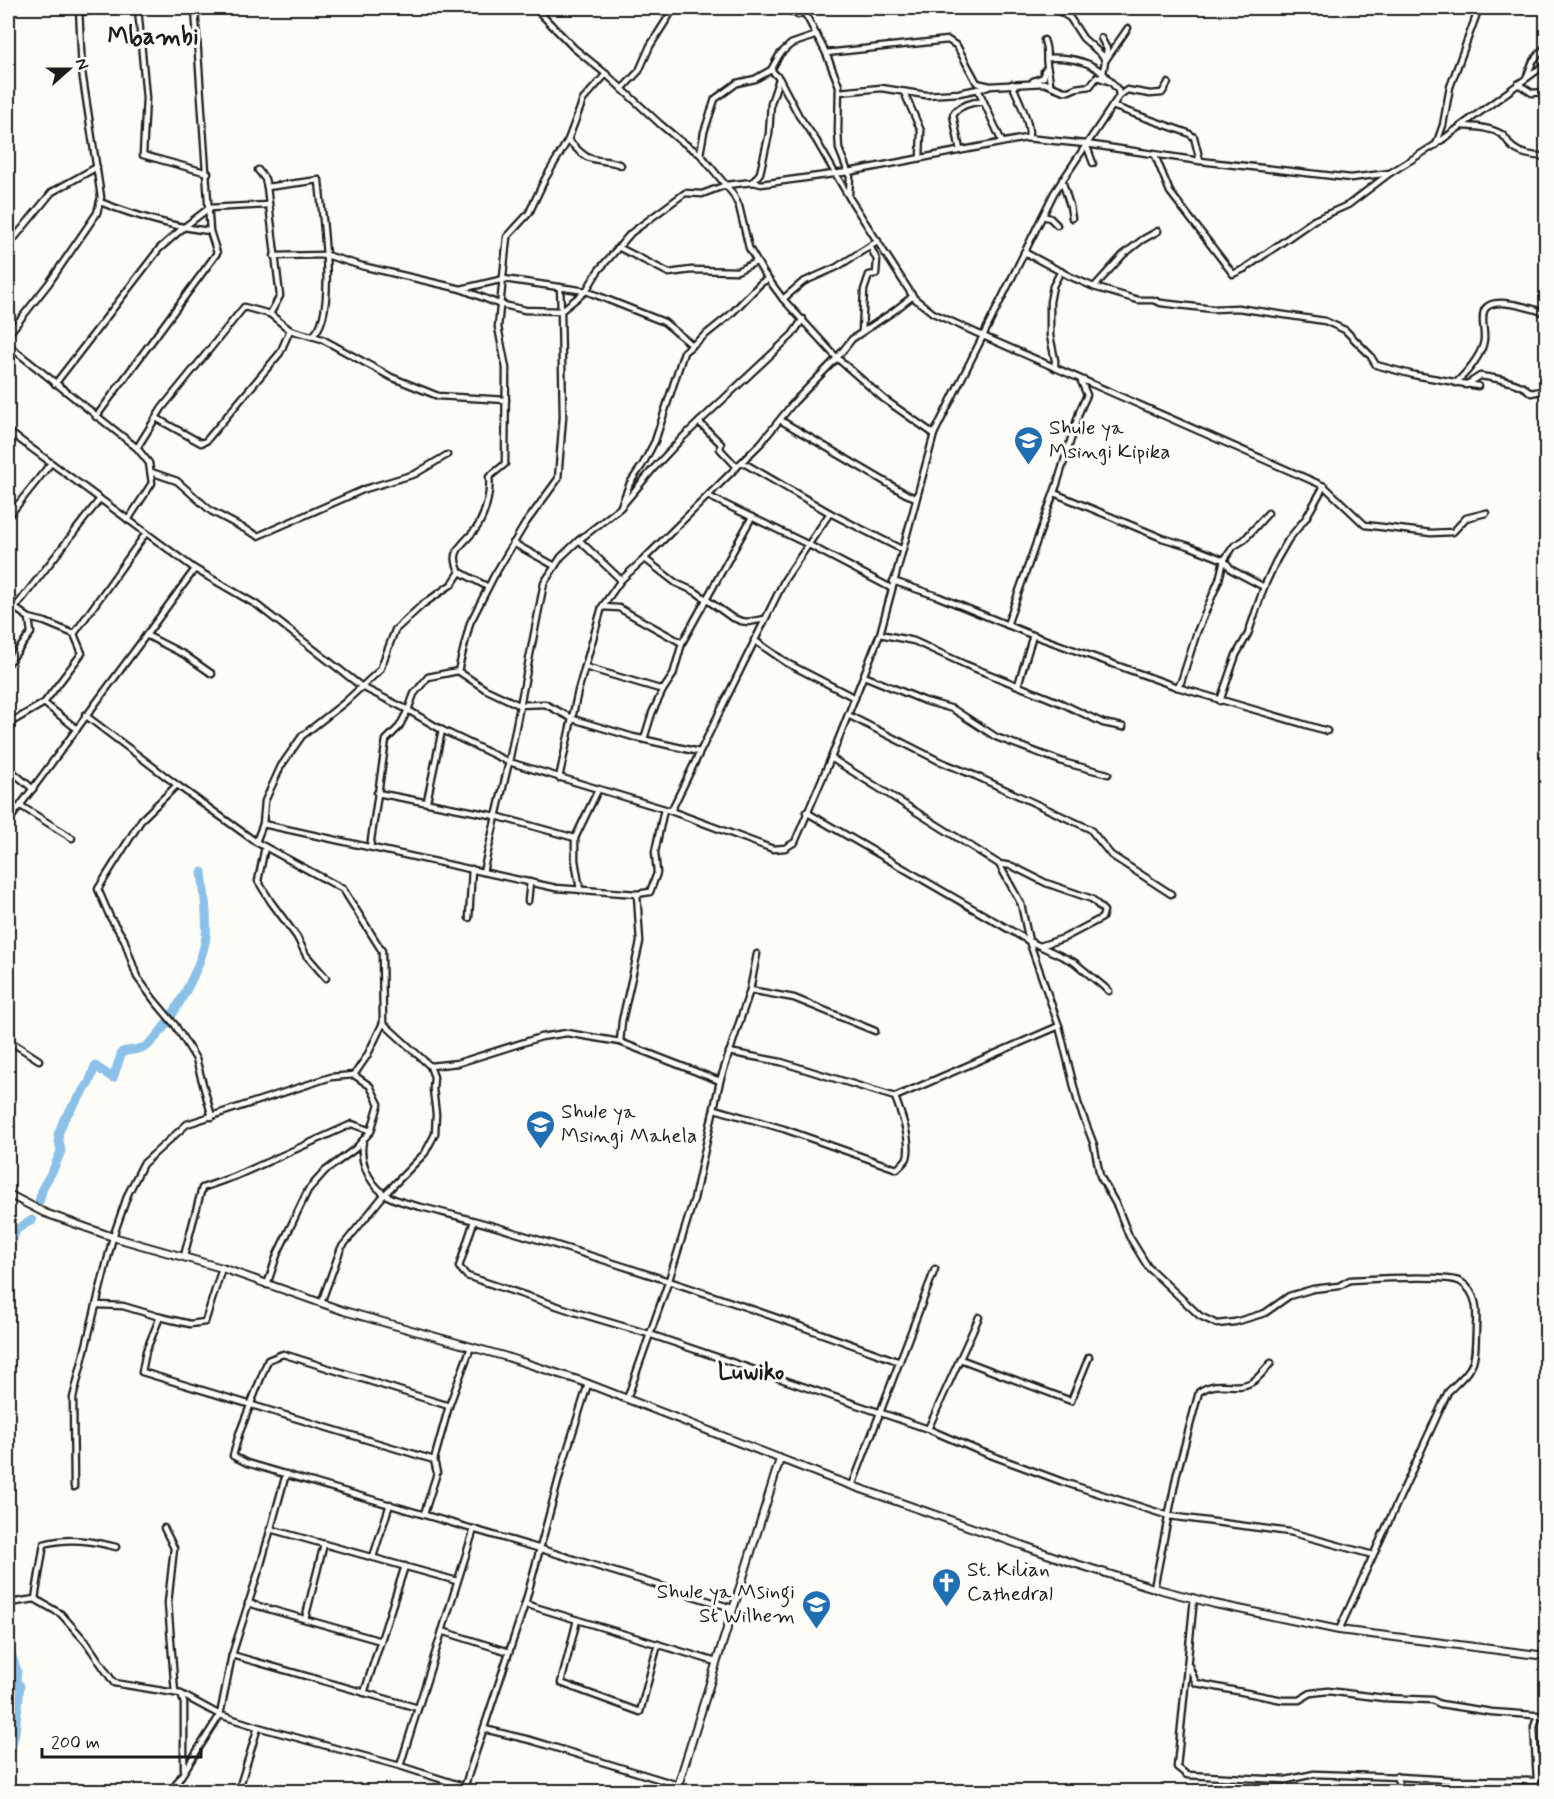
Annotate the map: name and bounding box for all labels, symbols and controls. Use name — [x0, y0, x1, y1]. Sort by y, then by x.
district label: Mbambi — [108, 22, 198, 53]
north arrow — [39, 39, 99, 99]
text: N — [70, 55, 93, 73]
place label: Shule ya Msingi Kipika — [1049, 414, 1171, 466]
school or university icon: Shule ya Msingi Kipika — [1012, 424, 1044, 466]
place label: Shule ya Msingi Mahela — [561, 1098, 697, 1150]
school or university icon: Shule ya Msingi Mahela — [524, 1108, 556, 1150]
district label: Luwiko — [718, 1357, 784, 1388]
place label: St. Kilian Cathedral — [967, 1556, 1053, 1608]
church icon: St. Kilian Cathedral — [930, 1566, 962, 1608]
place label: Shule ya Msingi St Wilhem — [657, 1578, 795, 1630]
school or university icon: Shule ya Msingi St Wilhem — [800, 1588, 832, 1630]
scale bar — [42, 1721, 201, 1759]
text: 200 m — [51, 1731, 100, 1755]

